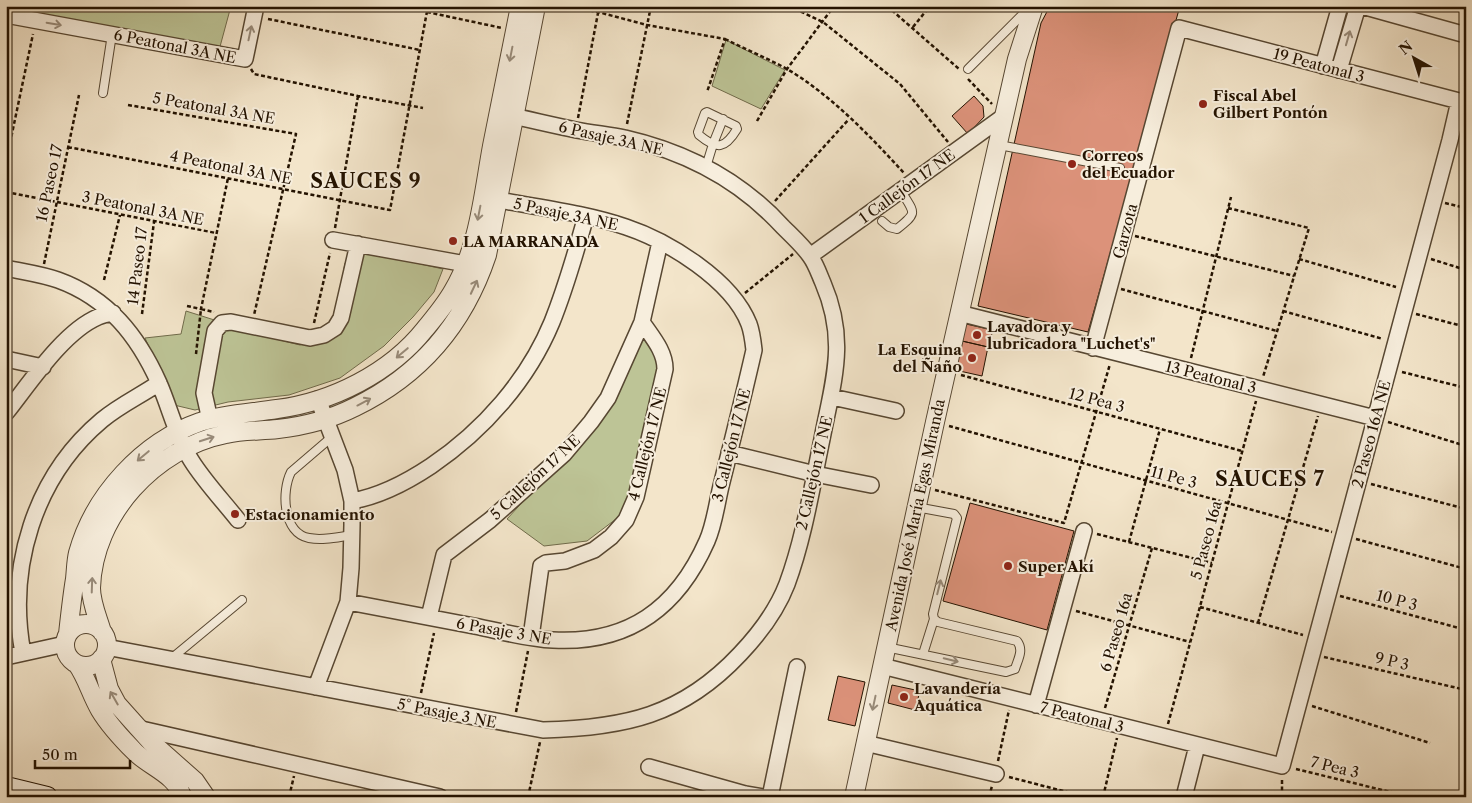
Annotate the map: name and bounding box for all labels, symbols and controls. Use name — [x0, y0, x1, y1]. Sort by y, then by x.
one-way arrow — [46, 19, 62, 29]
street label: 6 Peatonal 3A NE — [112, 25, 238, 67]
one-way arrow — [246, 25, 256, 41]
one-way arrow — [1344, 31, 1354, 47]
north arrow — [1390, 32, 1440, 82]
text: N — [1395, 37, 1416, 59]
street label: 19 Peatonal 3 — [1271, 44, 1367, 86]
one-way arrow — [506, 46, 515, 62]
place label: Fiscal Abel Gilbert Pontón — [1213, 86, 1328, 122]
street label: 5 Peatonal 3A NE — [151, 88, 277, 128]
marker: Fiscal Abel Gilbert Pontón — [1197, 98, 1209, 110]
street label: 6 Pasaje 3A NE — [557, 117, 665, 159]
street label: 16 Paseo 17 — [32, 142, 67, 223]
street label: 1 Callejón 17 NE — [855, 145, 959, 227]
street label: 4 Peatonal 3A NE — [168, 146, 294, 188]
place label: Correos del Ecuador — [1082, 146, 1175, 182]
marker: Correos del Ecuador — [1066, 158, 1078, 170]
district label: SAUCES 9 — [310, 169, 422, 193]
street label: 3 Peatonal 3A NE — [80, 187, 206, 229]
street label: 5 Pasaje 3A NE — [512, 194, 620, 234]
street label: Garzota — [1109, 201, 1142, 261]
one-way arrow — [474, 205, 484, 221]
street label: 14 Paseo 17 — [123, 225, 151, 306]
place label: LA MARRANADA — [463, 232, 599, 251]
marker: LA MARRANADA — [447, 235, 459, 247]
one-way arrow — [470, 280, 480, 295]
place label: Lavadora y lubricadora "Luchet's" — [987, 317, 1155, 353]
marker: Lavadora y lubricadora "Luchet's" — [971, 329, 983, 341]
place label: La Esquina del Ñaño — [877, 340, 962, 376]
one-way arrow — [396, 347, 409, 358]
marker: La Esquina del Ñaño — [966, 352, 978, 364]
street label: 13 Peatonal 3 — [1164, 357, 1258, 397]
street label: 2 Paseo 16A NE — [1347, 378, 1395, 490]
street label: 12 Pea 3 — [1067, 383, 1127, 417]
street label: 4 Callejón 17 NE — [624, 385, 670, 503]
street label: 3 Callejón 17 NE — [708, 386, 754, 504]
one-way arrow — [356, 397, 371, 406]
street label: Avenida José María Egas Miranda — [881, 397, 949, 634]
street label: 2 Callejón 17 NE — [792, 414, 836, 532]
street label: 5 Callejón 17 NE — [486, 430, 584, 524]
one-way arrow — [199, 434, 215, 444]
one-way arrow — [136, 451, 149, 462]
street label: 11 Pe 3 — [1149, 462, 1199, 492]
district label: SAUCES 7 — [1215, 467, 1325, 491]
street label: 5 Paseo 16a — [1186, 498, 1226, 582]
place label: Estacionamiento — [245, 505, 375, 524]
marker: Estacionamiento — [229, 508, 241, 520]
place label: Super Akí — [1018, 557, 1094, 576]
marker: Super Akí — [1002, 560, 1014, 572]
one-way arrow — [87, 577, 97, 594]
one-way arrow — [935, 580, 945, 596]
street label: 10 P 3 — [1374, 585, 1420, 615]
street label: 6 Paseo 16a — [1096, 590, 1136, 674]
street label: 6 Pasaje 3 NE — [455, 613, 553, 649]
street label: 9 P 3 — [1373, 648, 1411, 674]
one-way arrow — [943, 656, 959, 665]
place label: Lavandería Aquática — [913, 679, 1001, 715]
one-way arrow — [108, 691, 118, 705]
marker: Lavandería Aquática — [898, 691, 910, 703]
street label: 5° Pasaje 3 NE — [396, 694, 498, 732]
one-way arrow — [869, 694, 878, 710]
street label: 7 Peatonal 3 — [1038, 697, 1126, 737]
scale bar — [35, 738, 130, 770]
text: 50 m — [42, 745, 78, 764]
street label: 7 Pea 3 — [1309, 752, 1361, 782]

